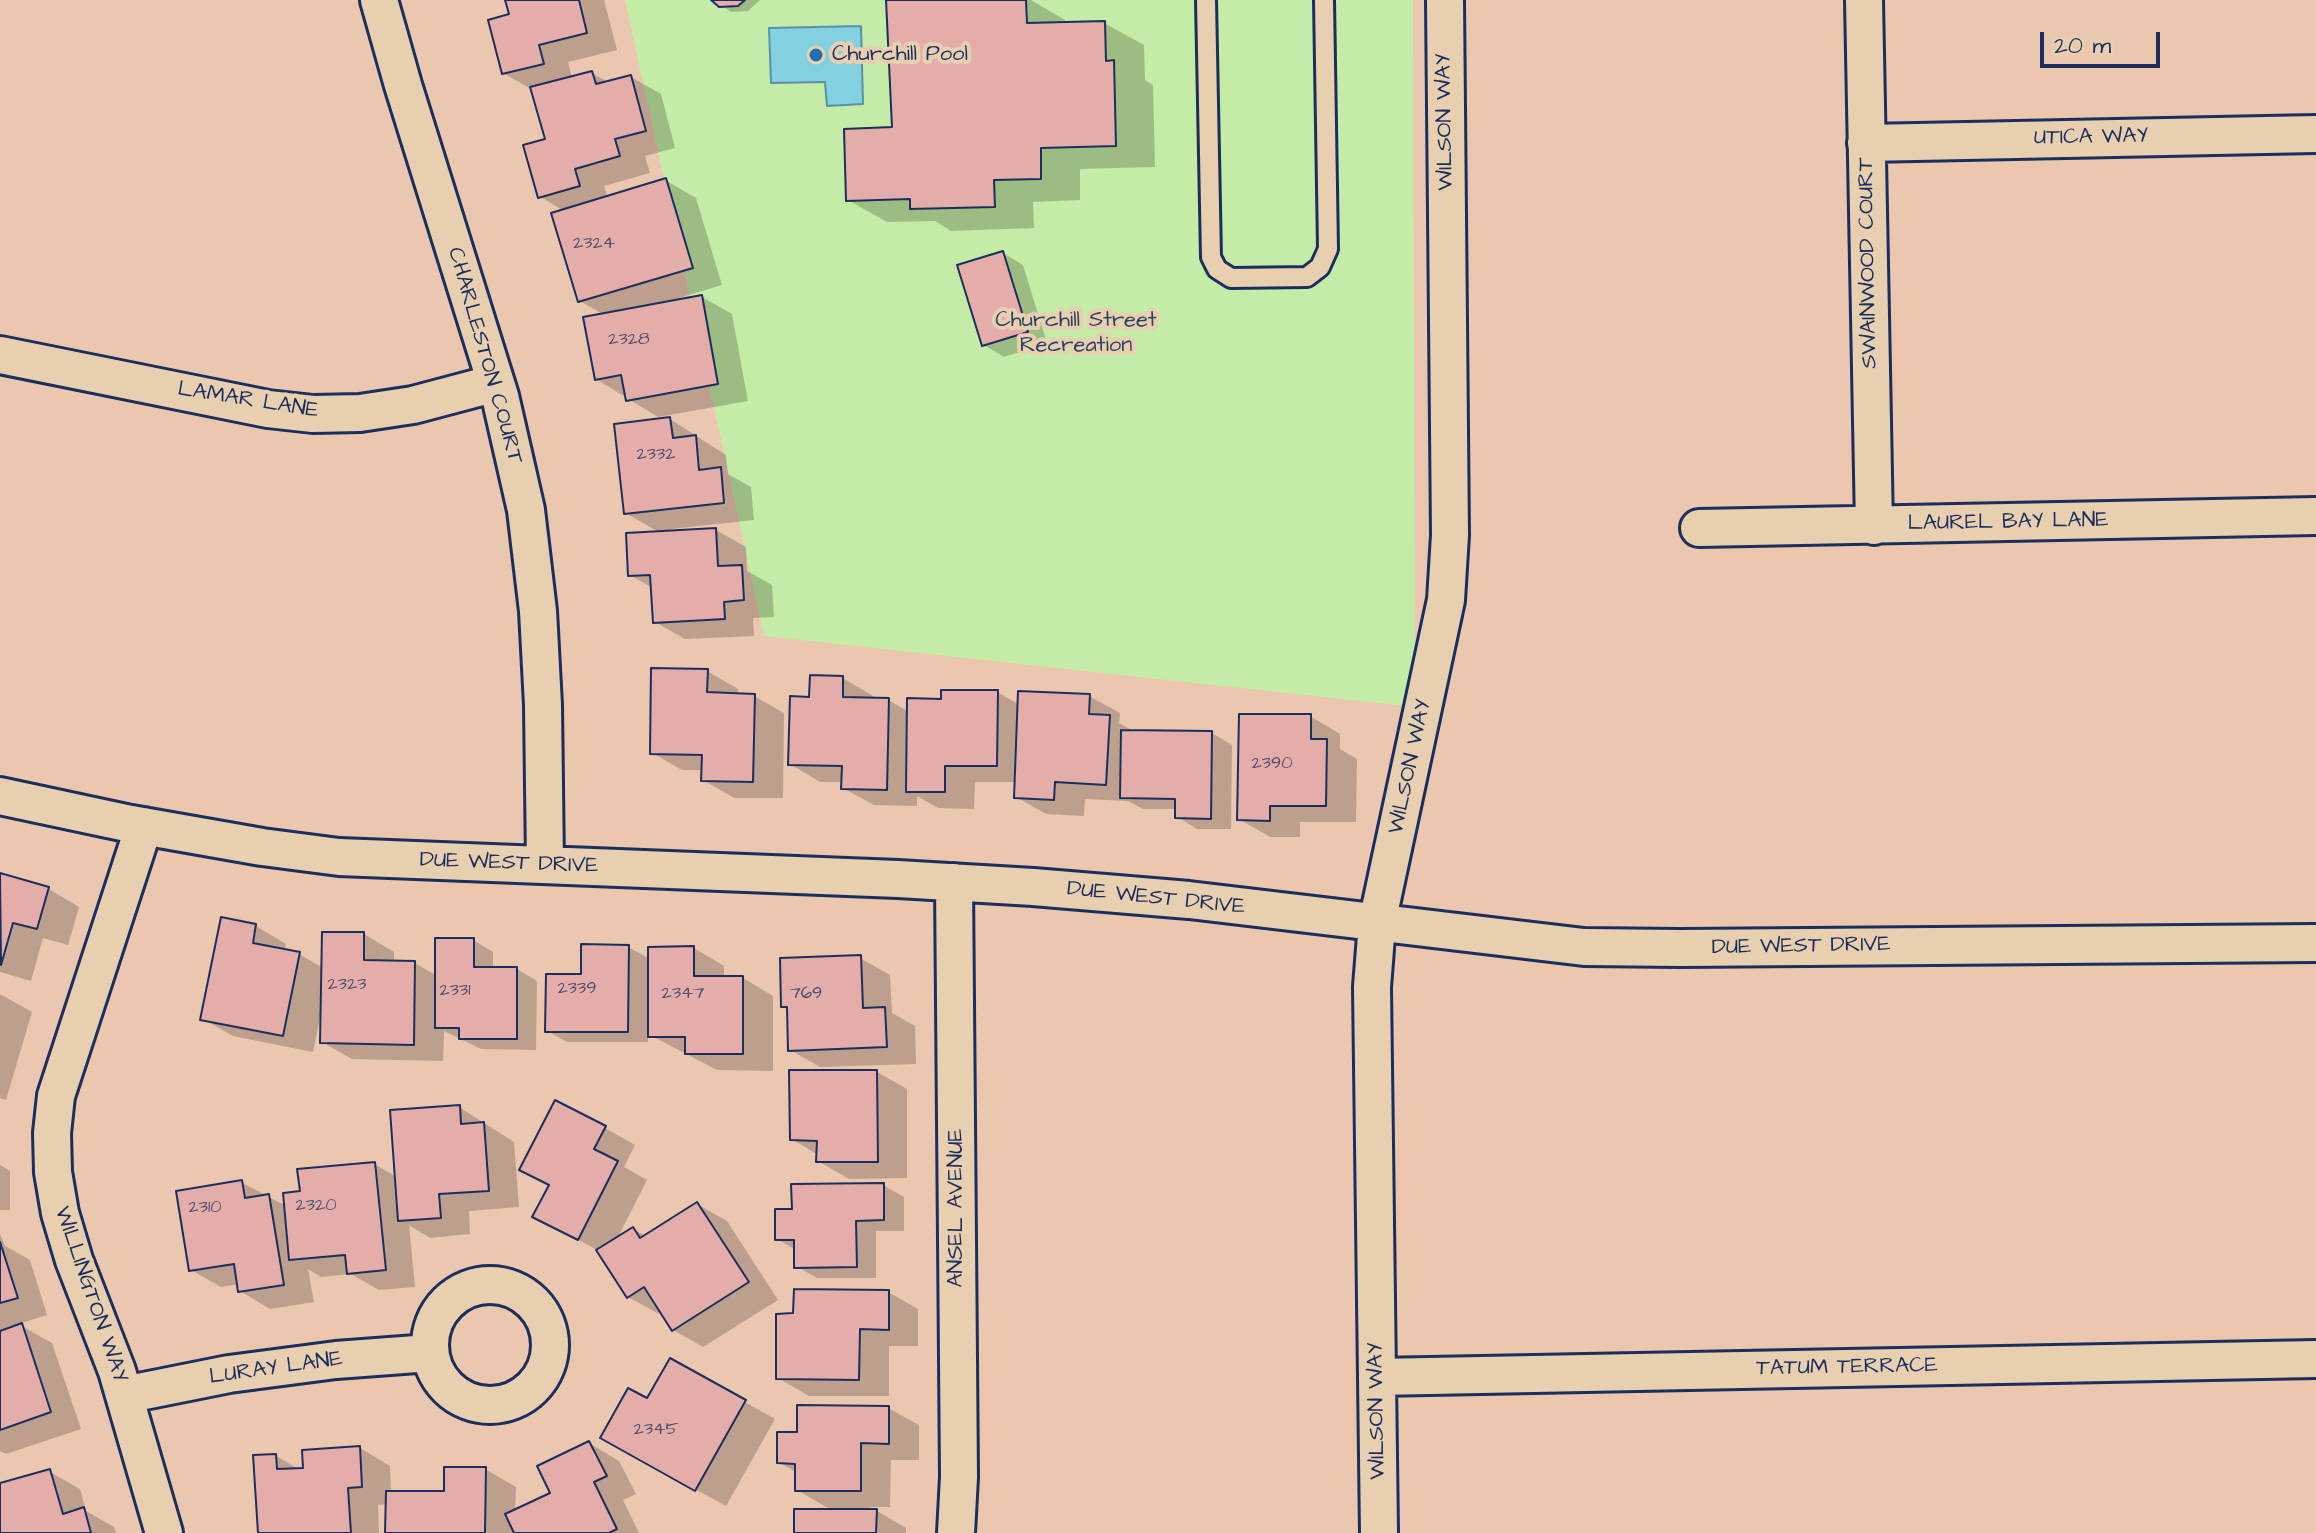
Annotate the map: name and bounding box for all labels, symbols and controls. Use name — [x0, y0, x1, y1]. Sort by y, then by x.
scale bar — [2044, 16, 2164, 66]
text: 20 m — [2054, 29, 2111, 63]
place label: Churchill Pool — [832, 42, 968, 68]
marker: Churchill Pool — [807, 46, 825, 64]
street label: WILSON WAY — [1432, 53, 1460, 191]
street label: UTICA WAY — [2034, 124, 2148, 152]
street label: SWAINWOOD COURT — [1854, 157, 1884, 369]
house number: 2324 — [573, 233, 615, 255]
street label: CHARLESTON COURT — [440, 245, 528, 467]
park label: Churchill Street Recreation — [995, 308, 1157, 360]
house number: 2328 — [608, 329, 650, 351]
street label: LAMAR LANE — [176, 377, 320, 425]
house number: 2332 — [637, 444, 675, 466]
street label: LAUREL BAY LANE — [1907, 508, 2109, 538]
street label: WILSON WAY — [1384, 697, 1438, 837]
house number: 2390 — [1251, 753, 1293, 775]
street label: DUE WEST DRIVE — [419, 848, 599, 880]
street label: DUE WEST DRIVE — [1066, 877, 1246, 921]
street label: DUE WEST DRIVE — [1711, 932, 1891, 962]
house number: 2323 — [328, 974, 366, 996]
house number: 2339 — [558, 978, 596, 1000]
house number: 2331 — [440, 980, 470, 1002]
house number: 2347 — [662, 983, 704, 1005]
house number: 769 — [790, 983, 822, 1005]
street label: ANSEL AVENUE — [944, 1128, 970, 1288]
house number: 2320 — [295, 1195, 337, 1217]
house number: 2310 — [188, 1197, 222, 1219]
street label: WILLINGTON WAY — [47, 1204, 133, 1386]
street label: WILSON WAY — [1364, 1342, 1392, 1480]
street label: LURAY LANE — [208, 1347, 344, 1391]
street label: TATUM TERRACE — [1756, 1353, 1938, 1383]
house number: 2345 — [634, 1419, 678, 1441]

